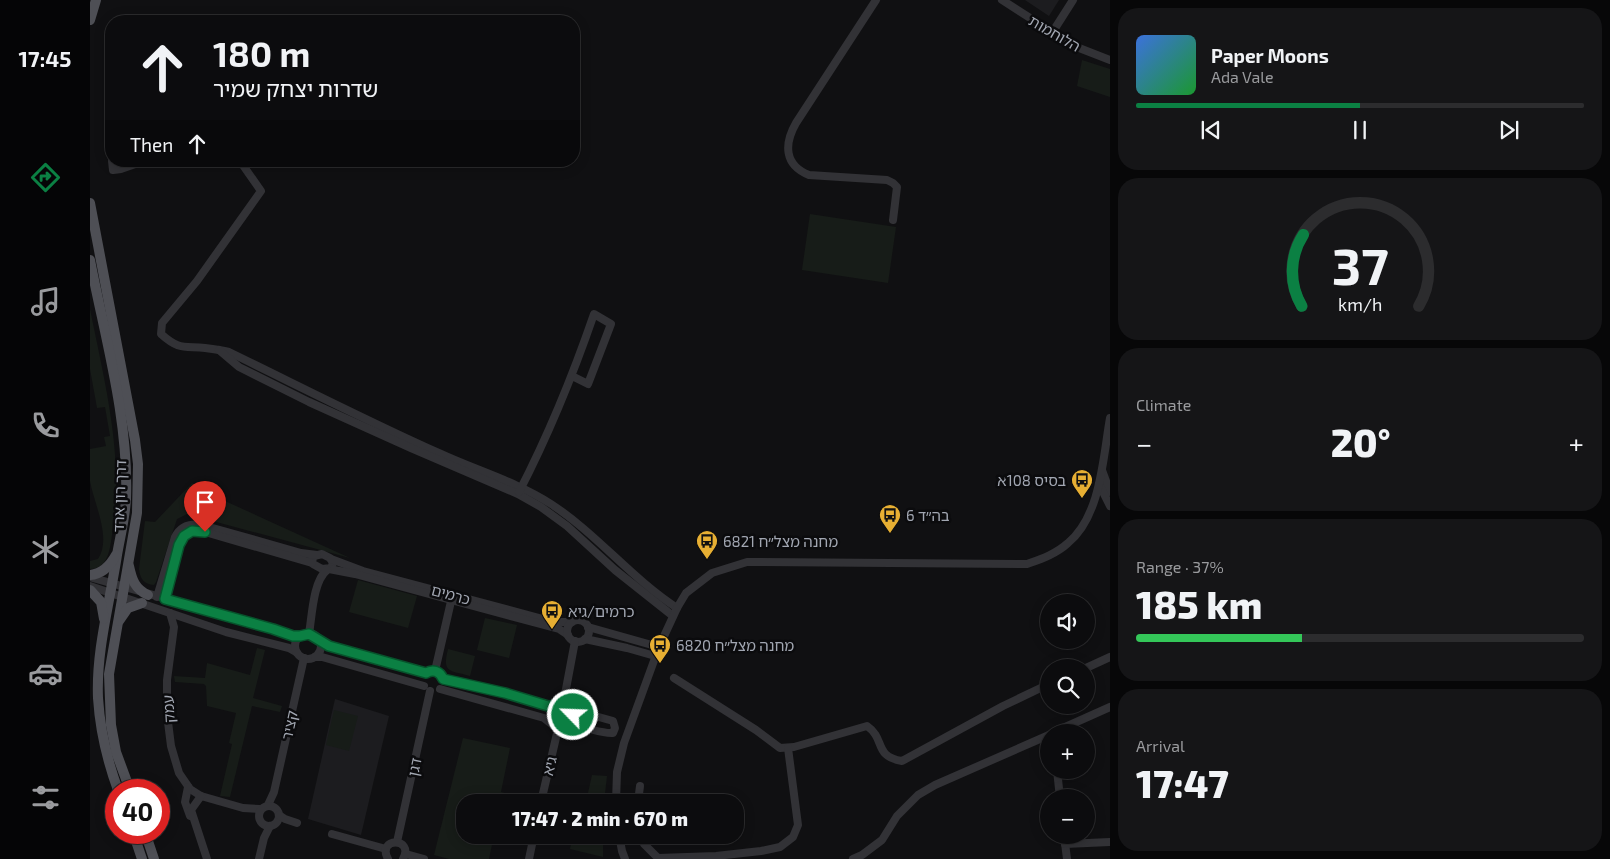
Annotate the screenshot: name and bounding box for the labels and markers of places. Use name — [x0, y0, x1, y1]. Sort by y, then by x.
bus stop icon: בסיס 108א — [1070, 468, 1094, 499]
place label: בסיס 108א — [997, 471, 1066, 489]
pin — [184, 481, 226, 532]
bus stop icon: בה״ד 6 — [878, 503, 902, 534]
place label: בה״ד 6 — [906, 506, 950, 524]
bus stop icon: מחנה מצל״ח 6821 — [695, 529, 719, 560]
place label: מחנה מצל״ח 6821 — [723, 532, 838, 550]
bus stop icon: כרמים/גיא — [540, 599, 564, 630]
place label: כרמים/גיא — [568, 602, 635, 620]
bus stop icon: מחנה מצל״ח 6820 — [648, 633, 672, 664]
place label: מחנה מצל״ח 6820 — [676, 636, 794, 654]

